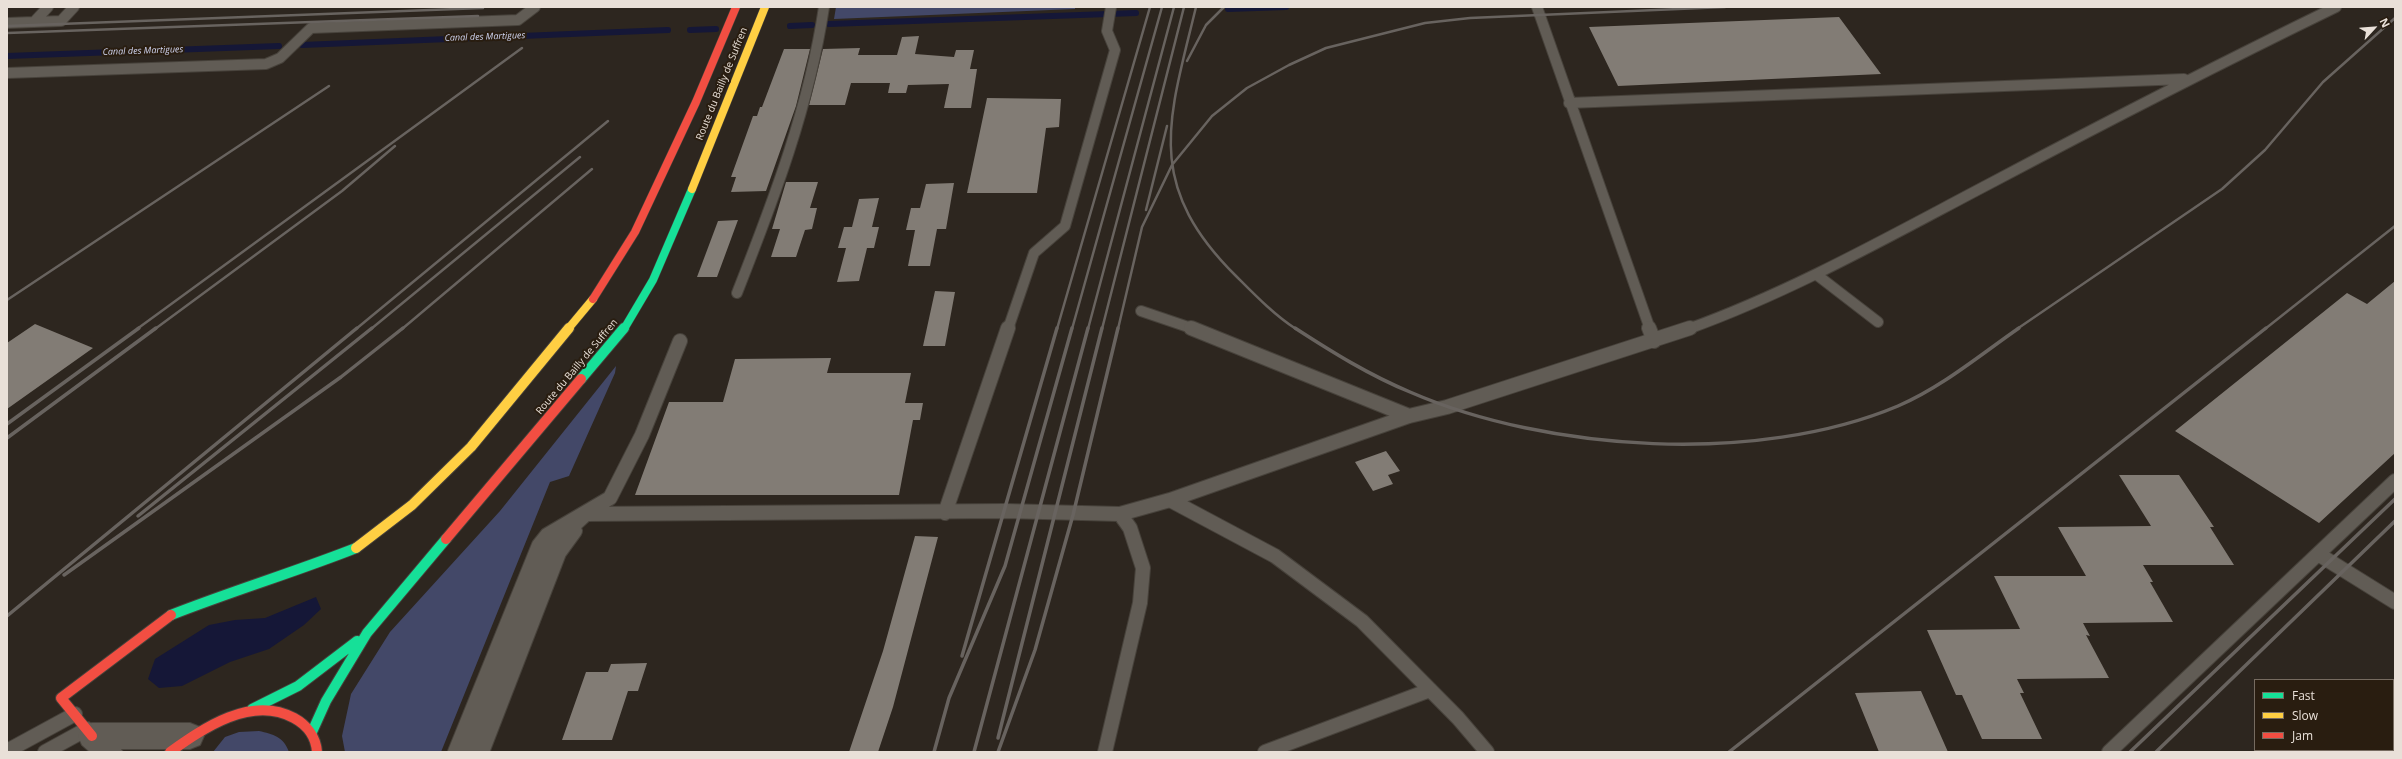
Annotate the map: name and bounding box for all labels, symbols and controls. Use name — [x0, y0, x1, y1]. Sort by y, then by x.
north arrow — [2354, 8, 2394, 48]
text: N — [2377, 15, 2394, 30]
street label: Route du Bailly de Suffren — [694, 26, 750, 142]
water label: Canal des Martigues — [444, 30, 526, 44]
water label: Canal des Martigues — [102, 44, 184, 58]
street label: Route du Bailly de Suffren — [534, 317, 620, 417]
legend — [2254, 679, 2394, 751]
text: Fast — [2292, 687, 2315, 704]
text: Slow — [2292, 707, 2318, 724]
text: Jam — [2292, 727, 2313, 744]

